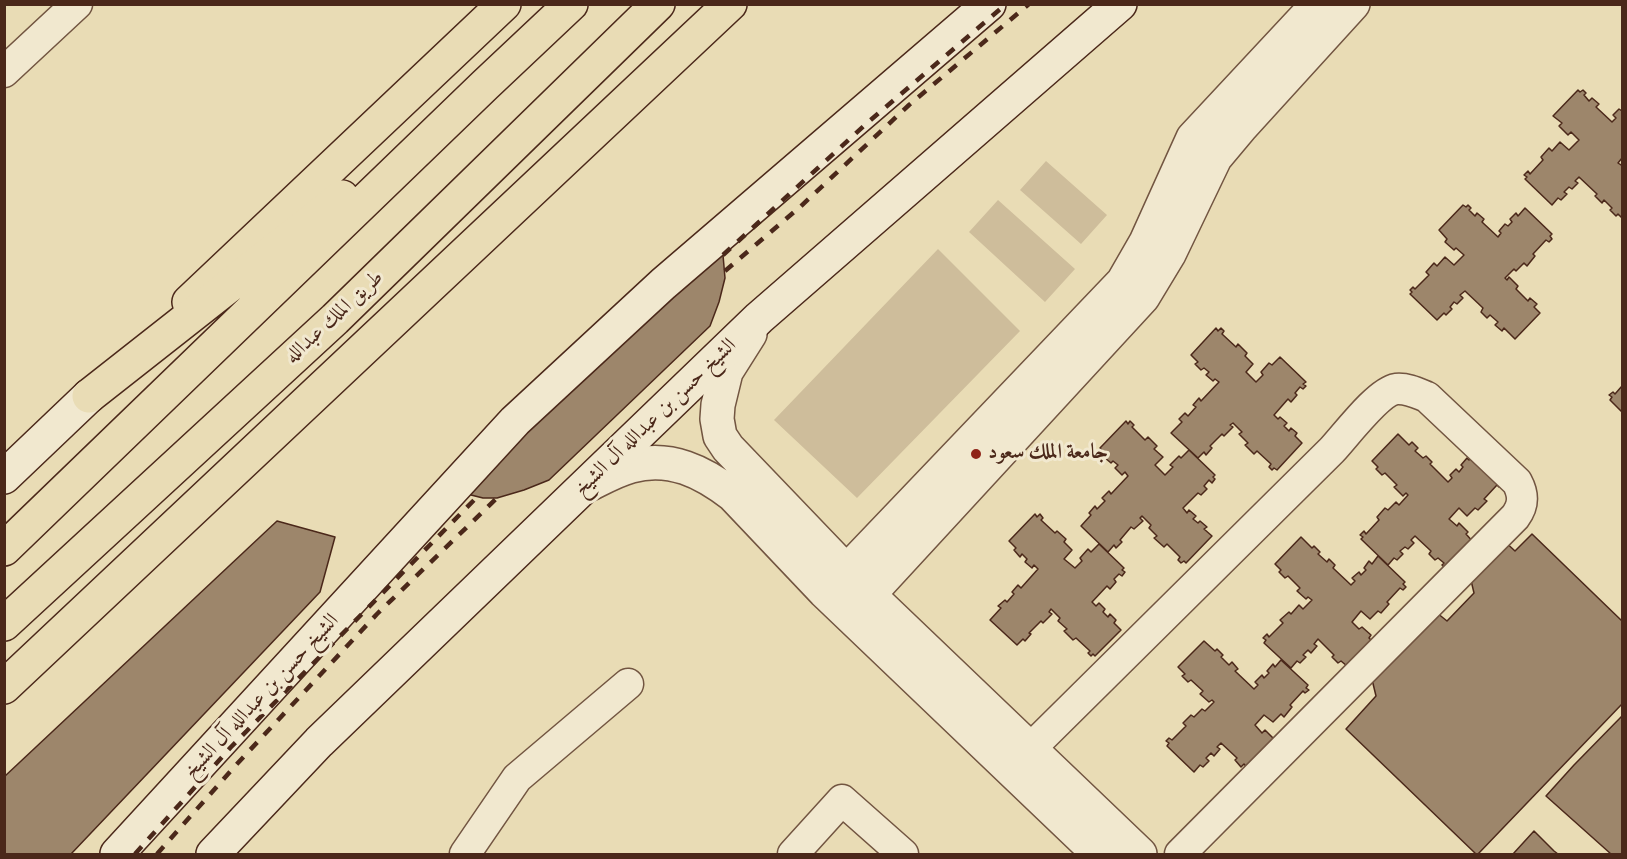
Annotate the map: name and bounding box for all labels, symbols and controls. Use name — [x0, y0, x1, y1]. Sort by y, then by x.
street label: طريق الملك عبدالله — [280, 266, 390, 370]
street label: الشيخ حسن بن عبدالله آل الشيخ — [569, 334, 743, 502]
place label: جامعة الملك سعود — [988, 441, 1108, 467]
marker: جامعة الملك سعود — [969, 447, 983, 461]
street label: الشيخ حسن بن عبدالله آل الشيخ — [179, 609, 345, 785]

